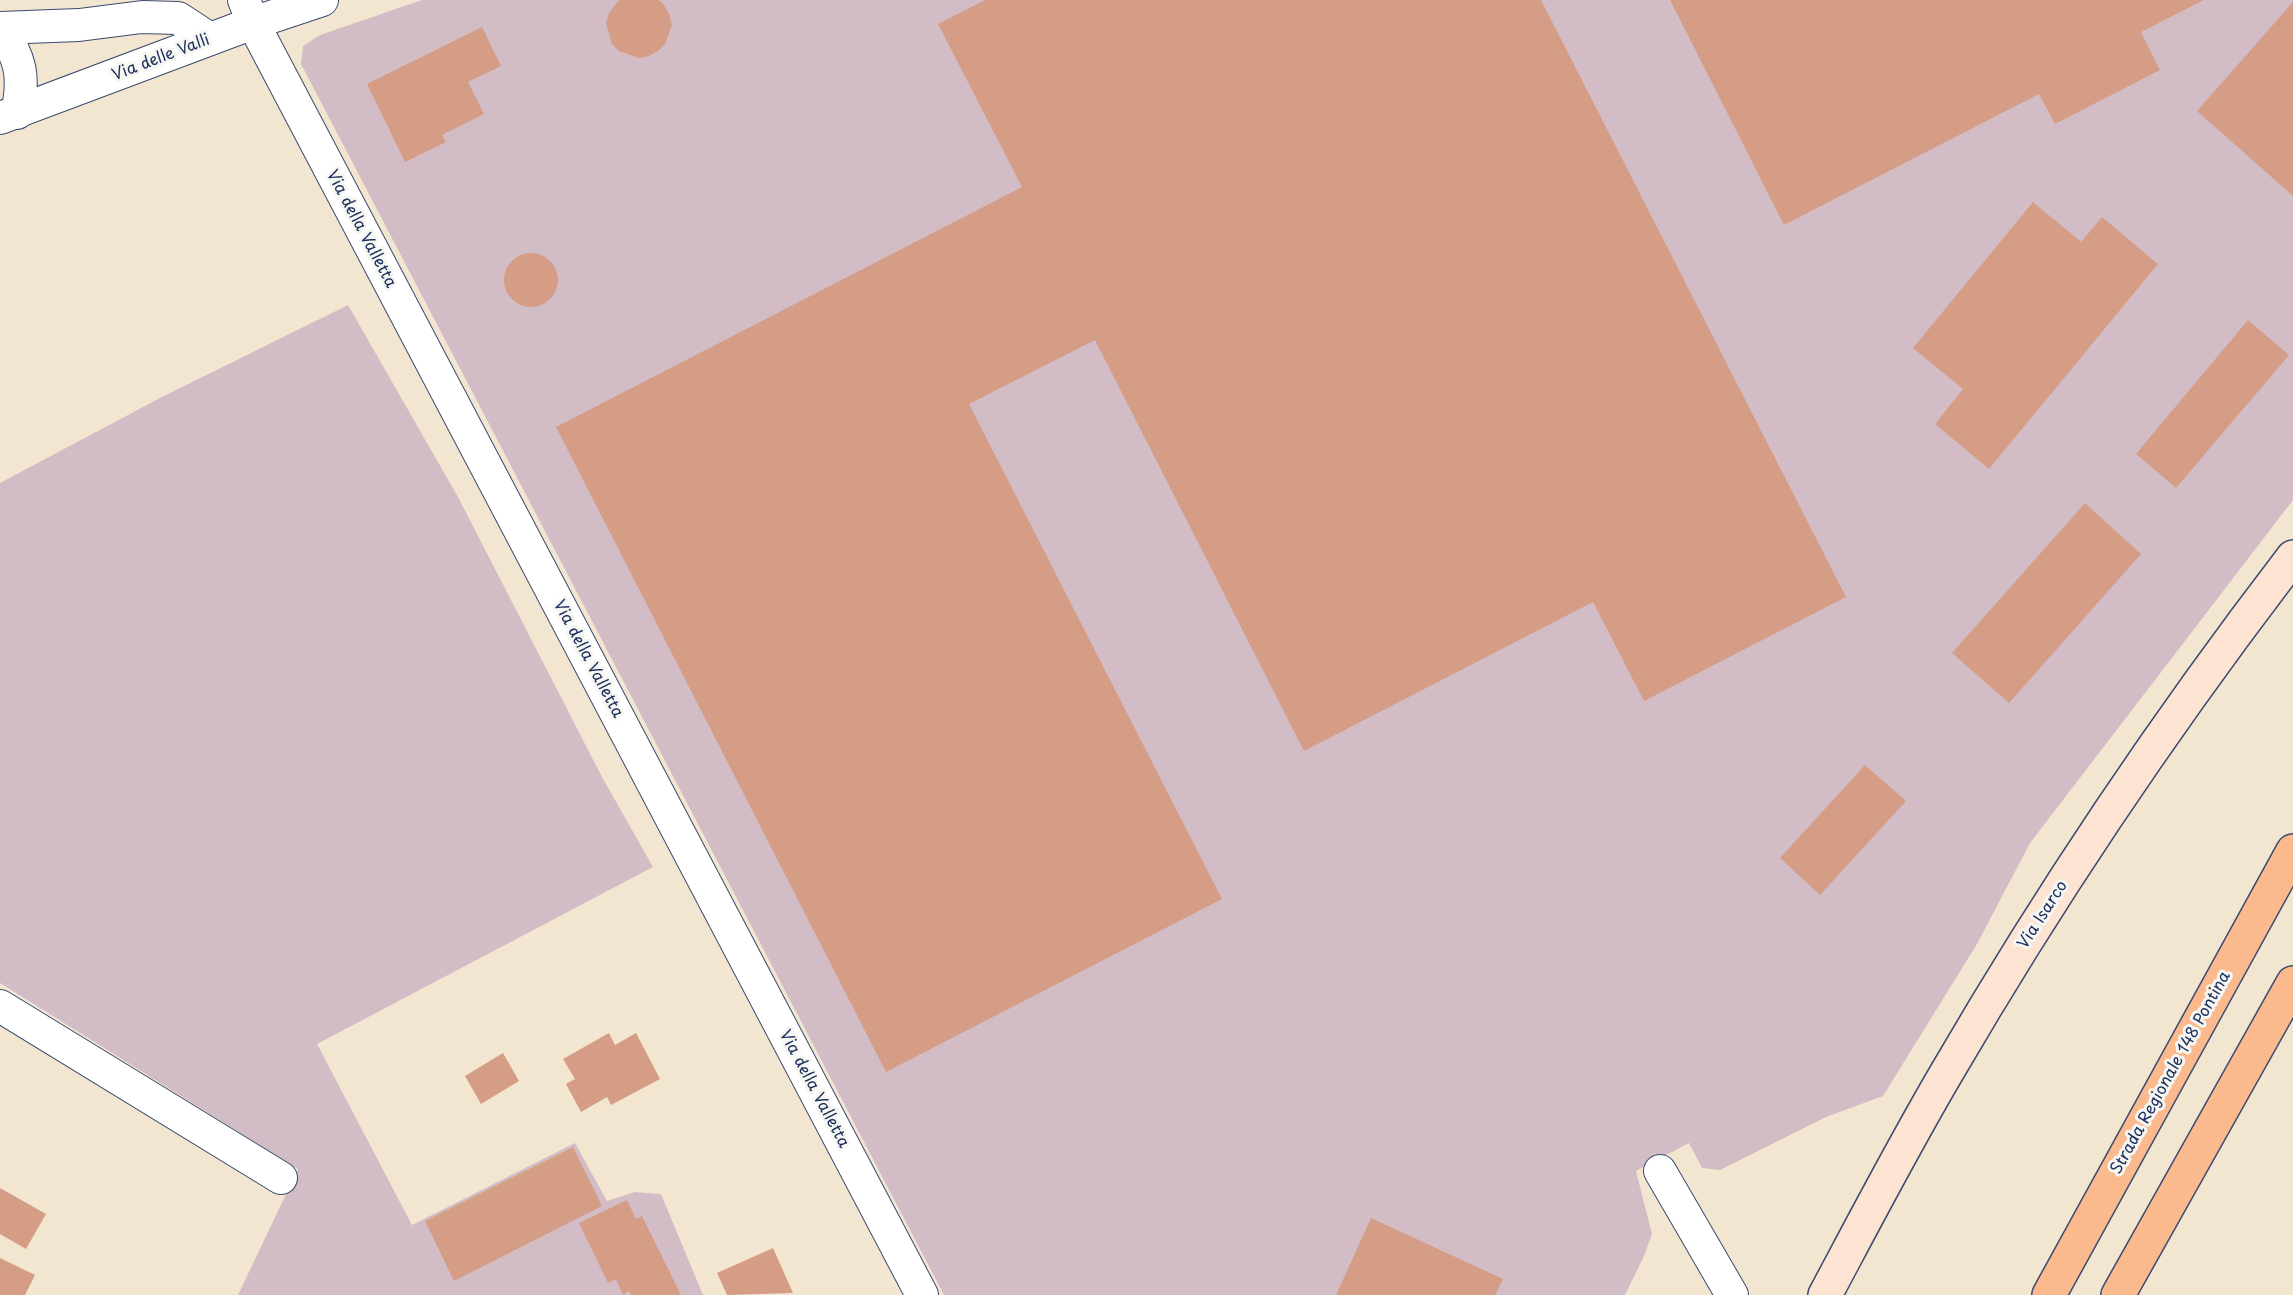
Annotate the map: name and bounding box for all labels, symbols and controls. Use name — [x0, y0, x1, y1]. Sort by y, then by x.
street label: Via delle Valli — [109, 31, 213, 85]
street label: Via della Valletta — [322, 167, 400, 291]
street label: Via della Valletta — [549, 597, 627, 721]
street label: Via Isarco — [2014, 877, 2072, 953]
street label: Strada Regionale 148 Pontina — [2107, 968, 2235, 1178]
street label: Via della Valletta — [775, 1027, 853, 1151]

